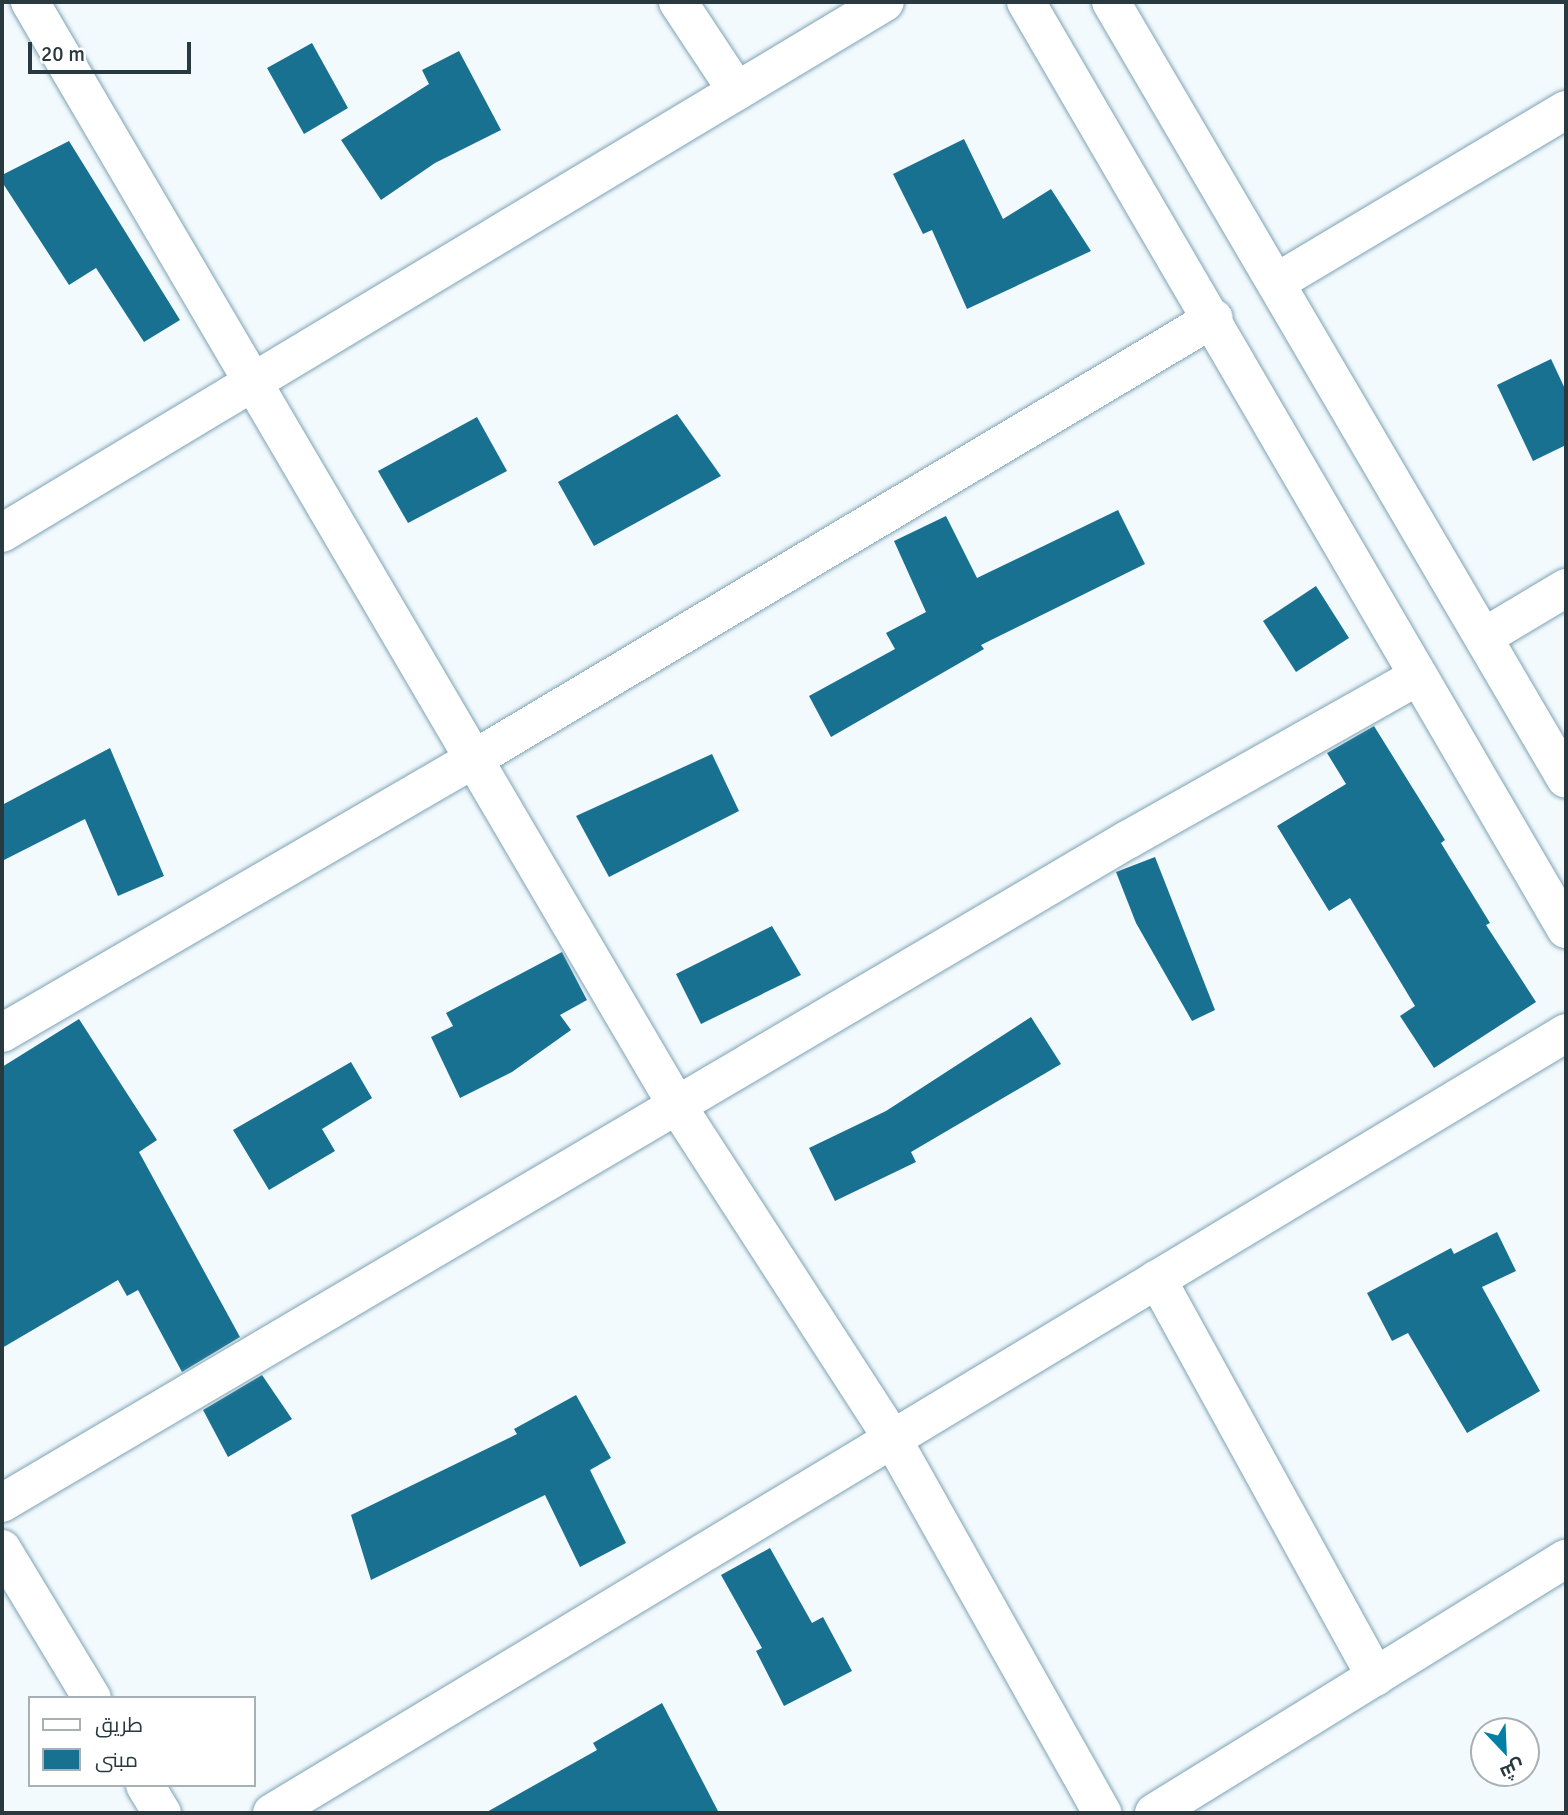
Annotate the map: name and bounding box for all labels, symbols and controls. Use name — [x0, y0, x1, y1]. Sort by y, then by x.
scale bar — [32, 28, 194, 72]
text: 20 m — [41, 41, 85, 67]
legend — [28, 1696, 256, 1787]
text: طريق — [95, 1712, 143, 1738]
north arrow — [1470, 1717, 1540, 1787]
text: مبنى — [95, 1747, 138, 1773]
text: ش — [1497, 1754, 1528, 1785]

